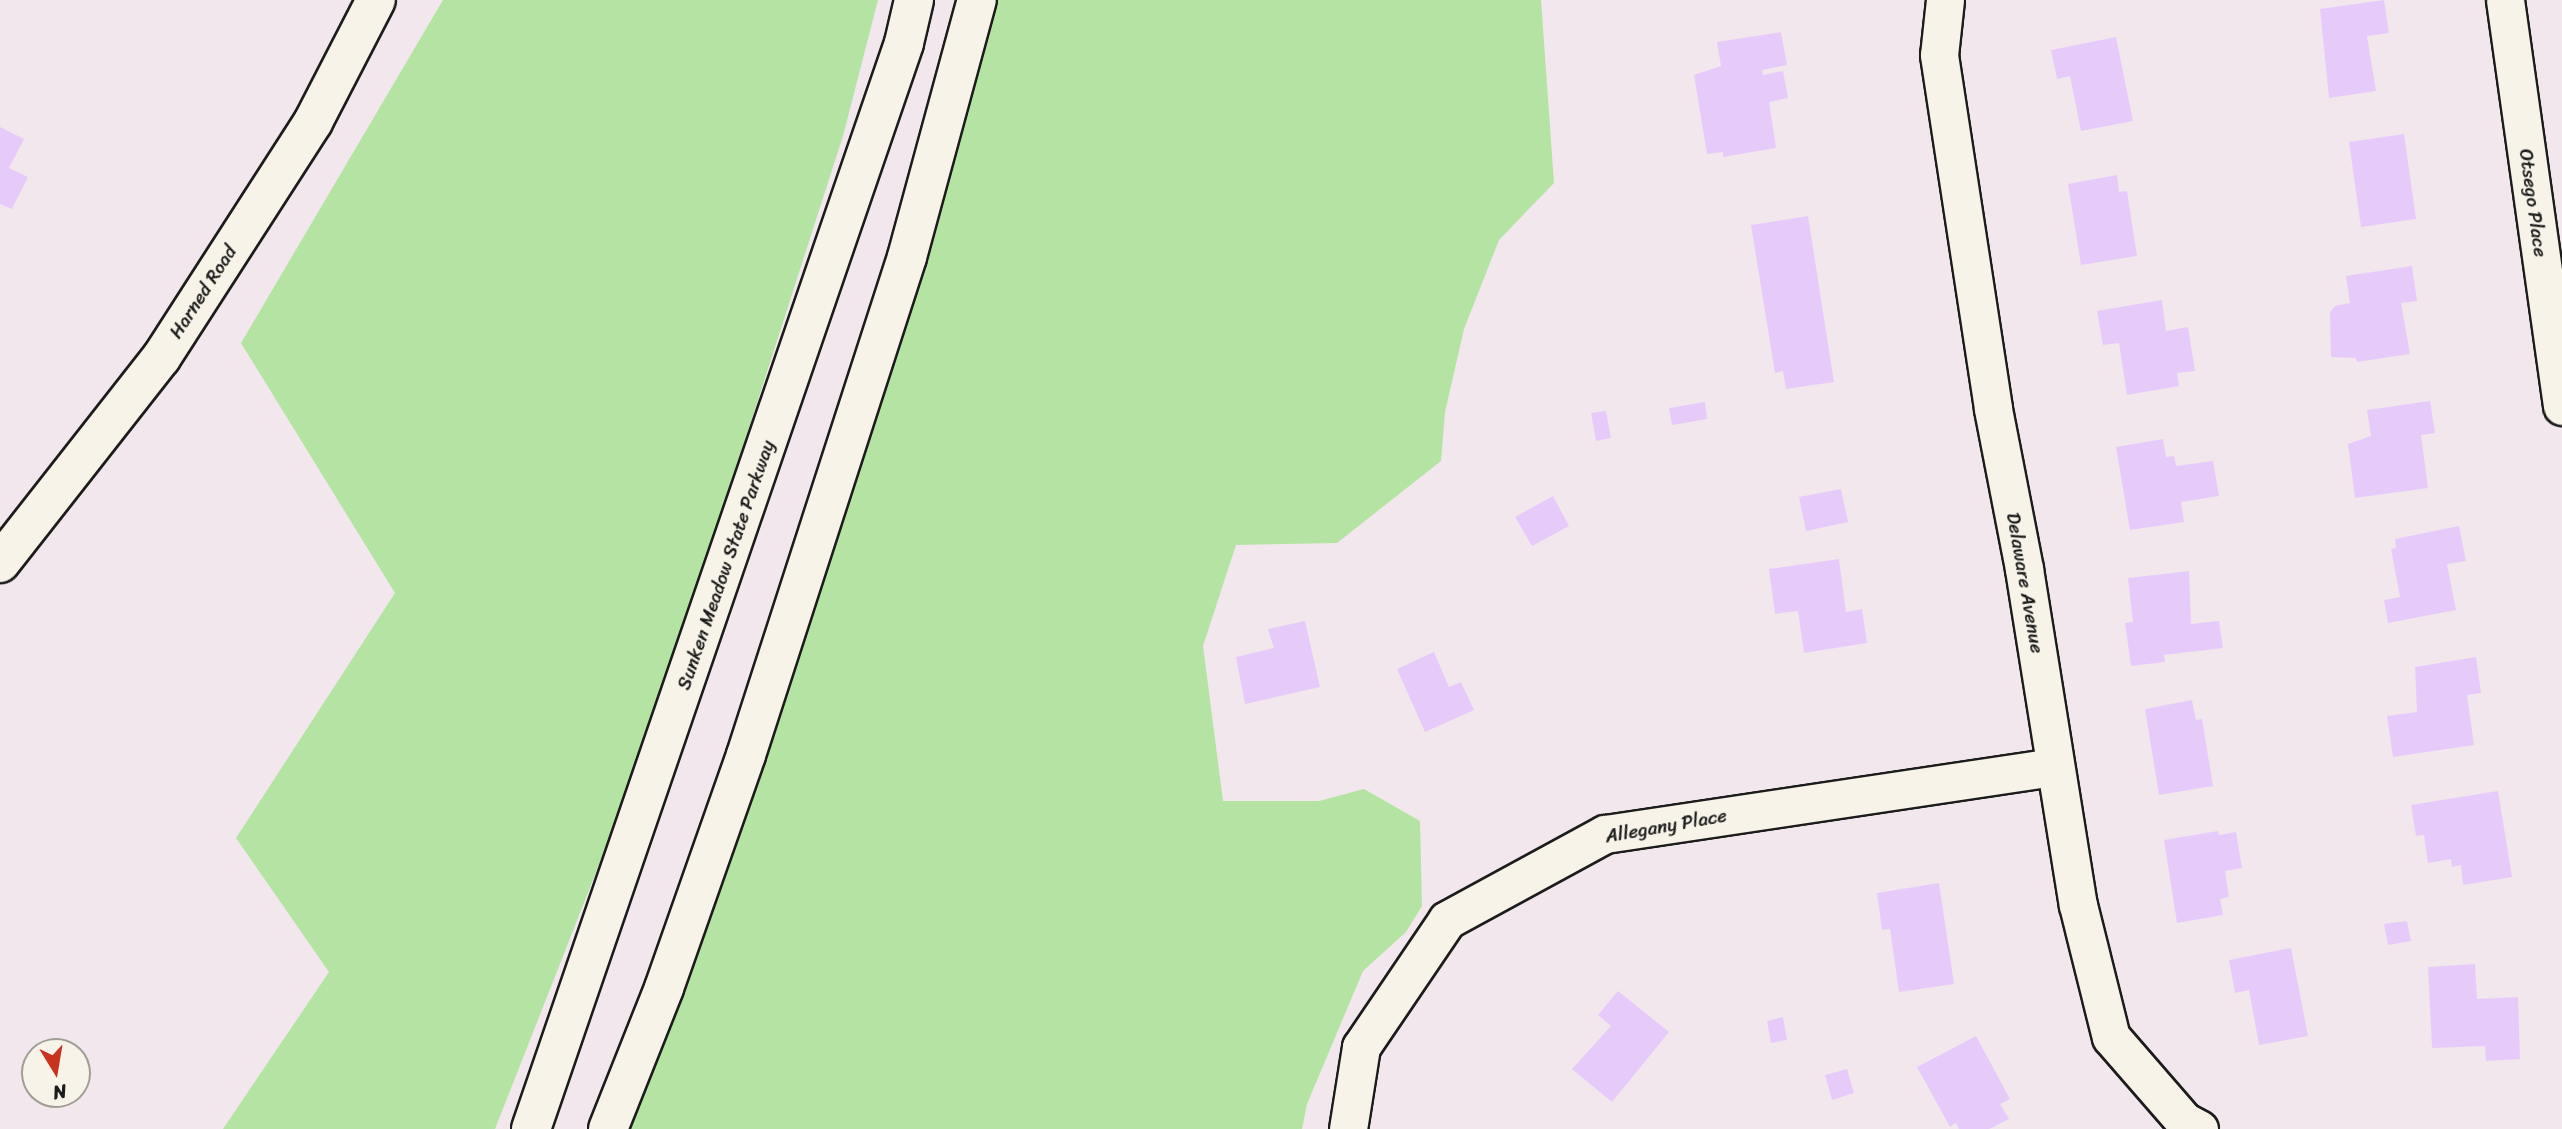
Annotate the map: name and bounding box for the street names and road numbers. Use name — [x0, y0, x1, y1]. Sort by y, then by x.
street label: Otsego Place — [2514, 147, 2552, 259]
street label: Harned Road — [164, 241, 242, 343]
street label: Sunken Meadow State Parkway — [672, 436, 780, 694]
street label: Delaware Avenue — [2001, 511, 2049, 655]
street label: Allegany Place — [1603, 804, 1729, 848]

